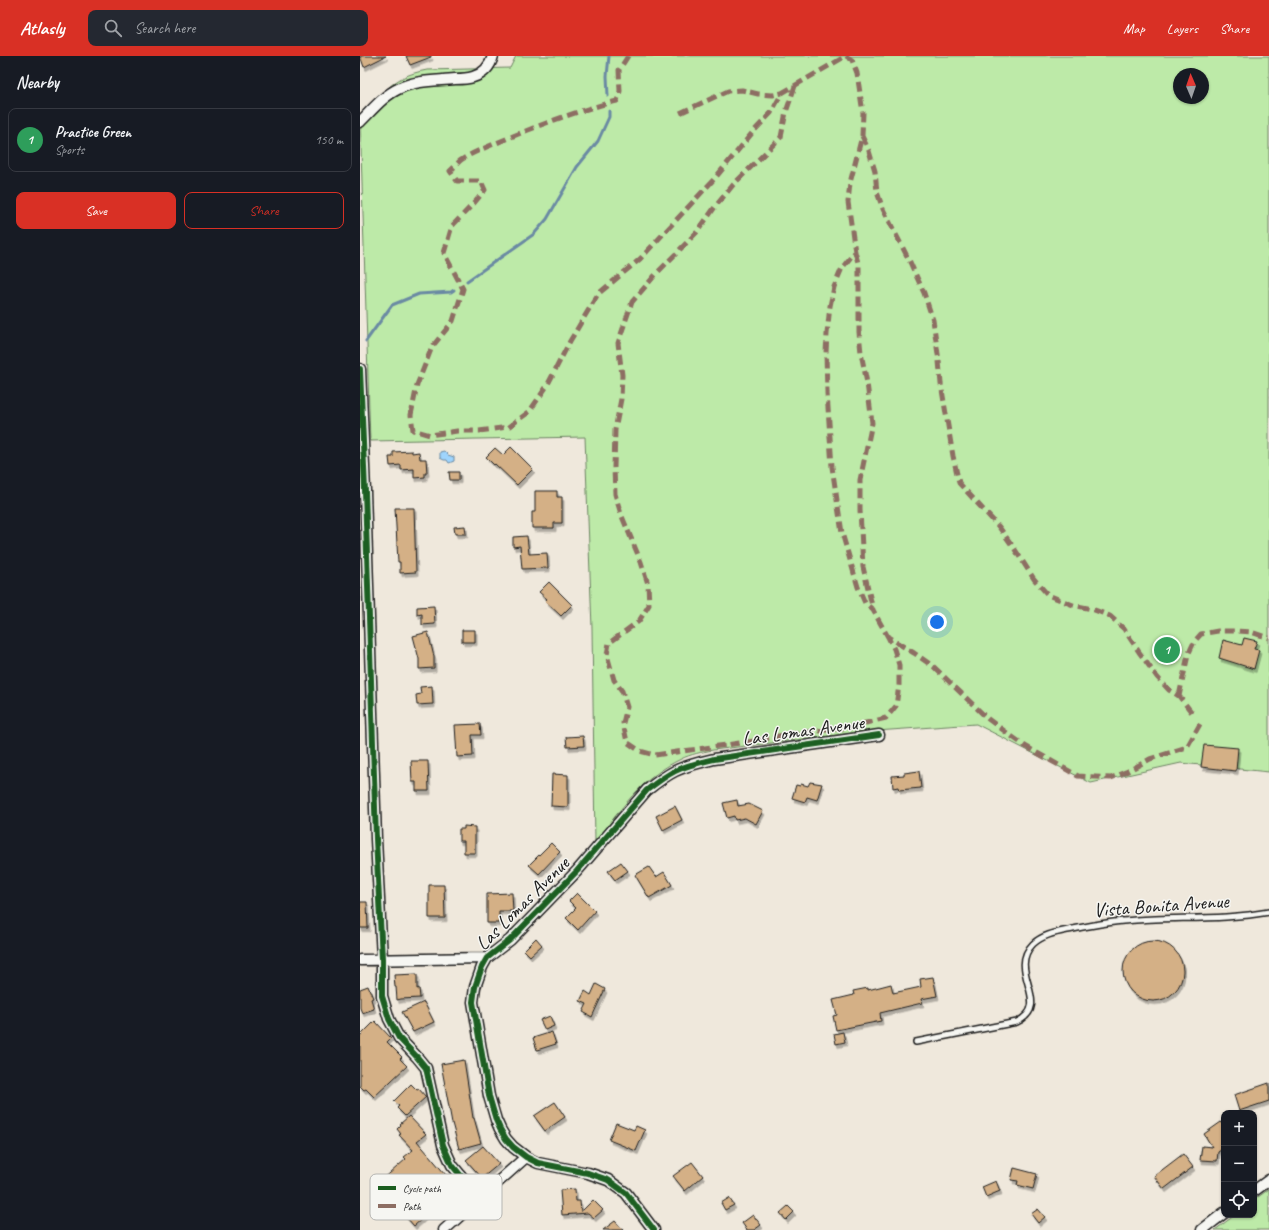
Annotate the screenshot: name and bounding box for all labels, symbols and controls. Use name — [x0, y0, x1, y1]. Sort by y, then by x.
search box — [88, 10, 368, 46]
text: Atlasly — [20, 16, 64, 40]
icon: search — [102, 17, 124, 39]
text: Search here — [134, 19, 195, 38]
text: Map — [1123, 20, 1145, 37]
text: Layers — [1167, 20, 1198, 37]
text: Share — [1220, 20, 1249, 37]
north arrow — [1173, 68, 1209, 104]
text: Nearby — [16, 72, 59, 93]
text: Practice Green — [55, 123, 131, 142]
text: 1 — [27, 132, 33, 148]
text: 150 m — [315, 132, 343, 148]
text: Sports — [55, 142, 84, 158]
button: Save — [16, 192, 176, 229]
button: Share — [184, 192, 344, 229]
your location — [927, 612, 947, 632]
pin: 1 — [1154, 635, 1180, 665]
street label: Las Lomas Avenue — [741, 709, 867, 751]
street label: Las Lomas Avenue — [470, 850, 576, 956]
street label: Vista Bonita Avenue — [1093, 888, 1231, 923]
map controls — [1221, 1110, 1257, 1218]
button: + — [1221, 1110, 1257, 1146]
button: − — [1221, 1146, 1257, 1182]
legend — [370, 1174, 502, 1220]
text: Cycle path — [403, 1181, 442, 1195]
button: locate — [1221, 1182, 1257, 1218]
text: Path — [403, 1199, 422, 1213]

